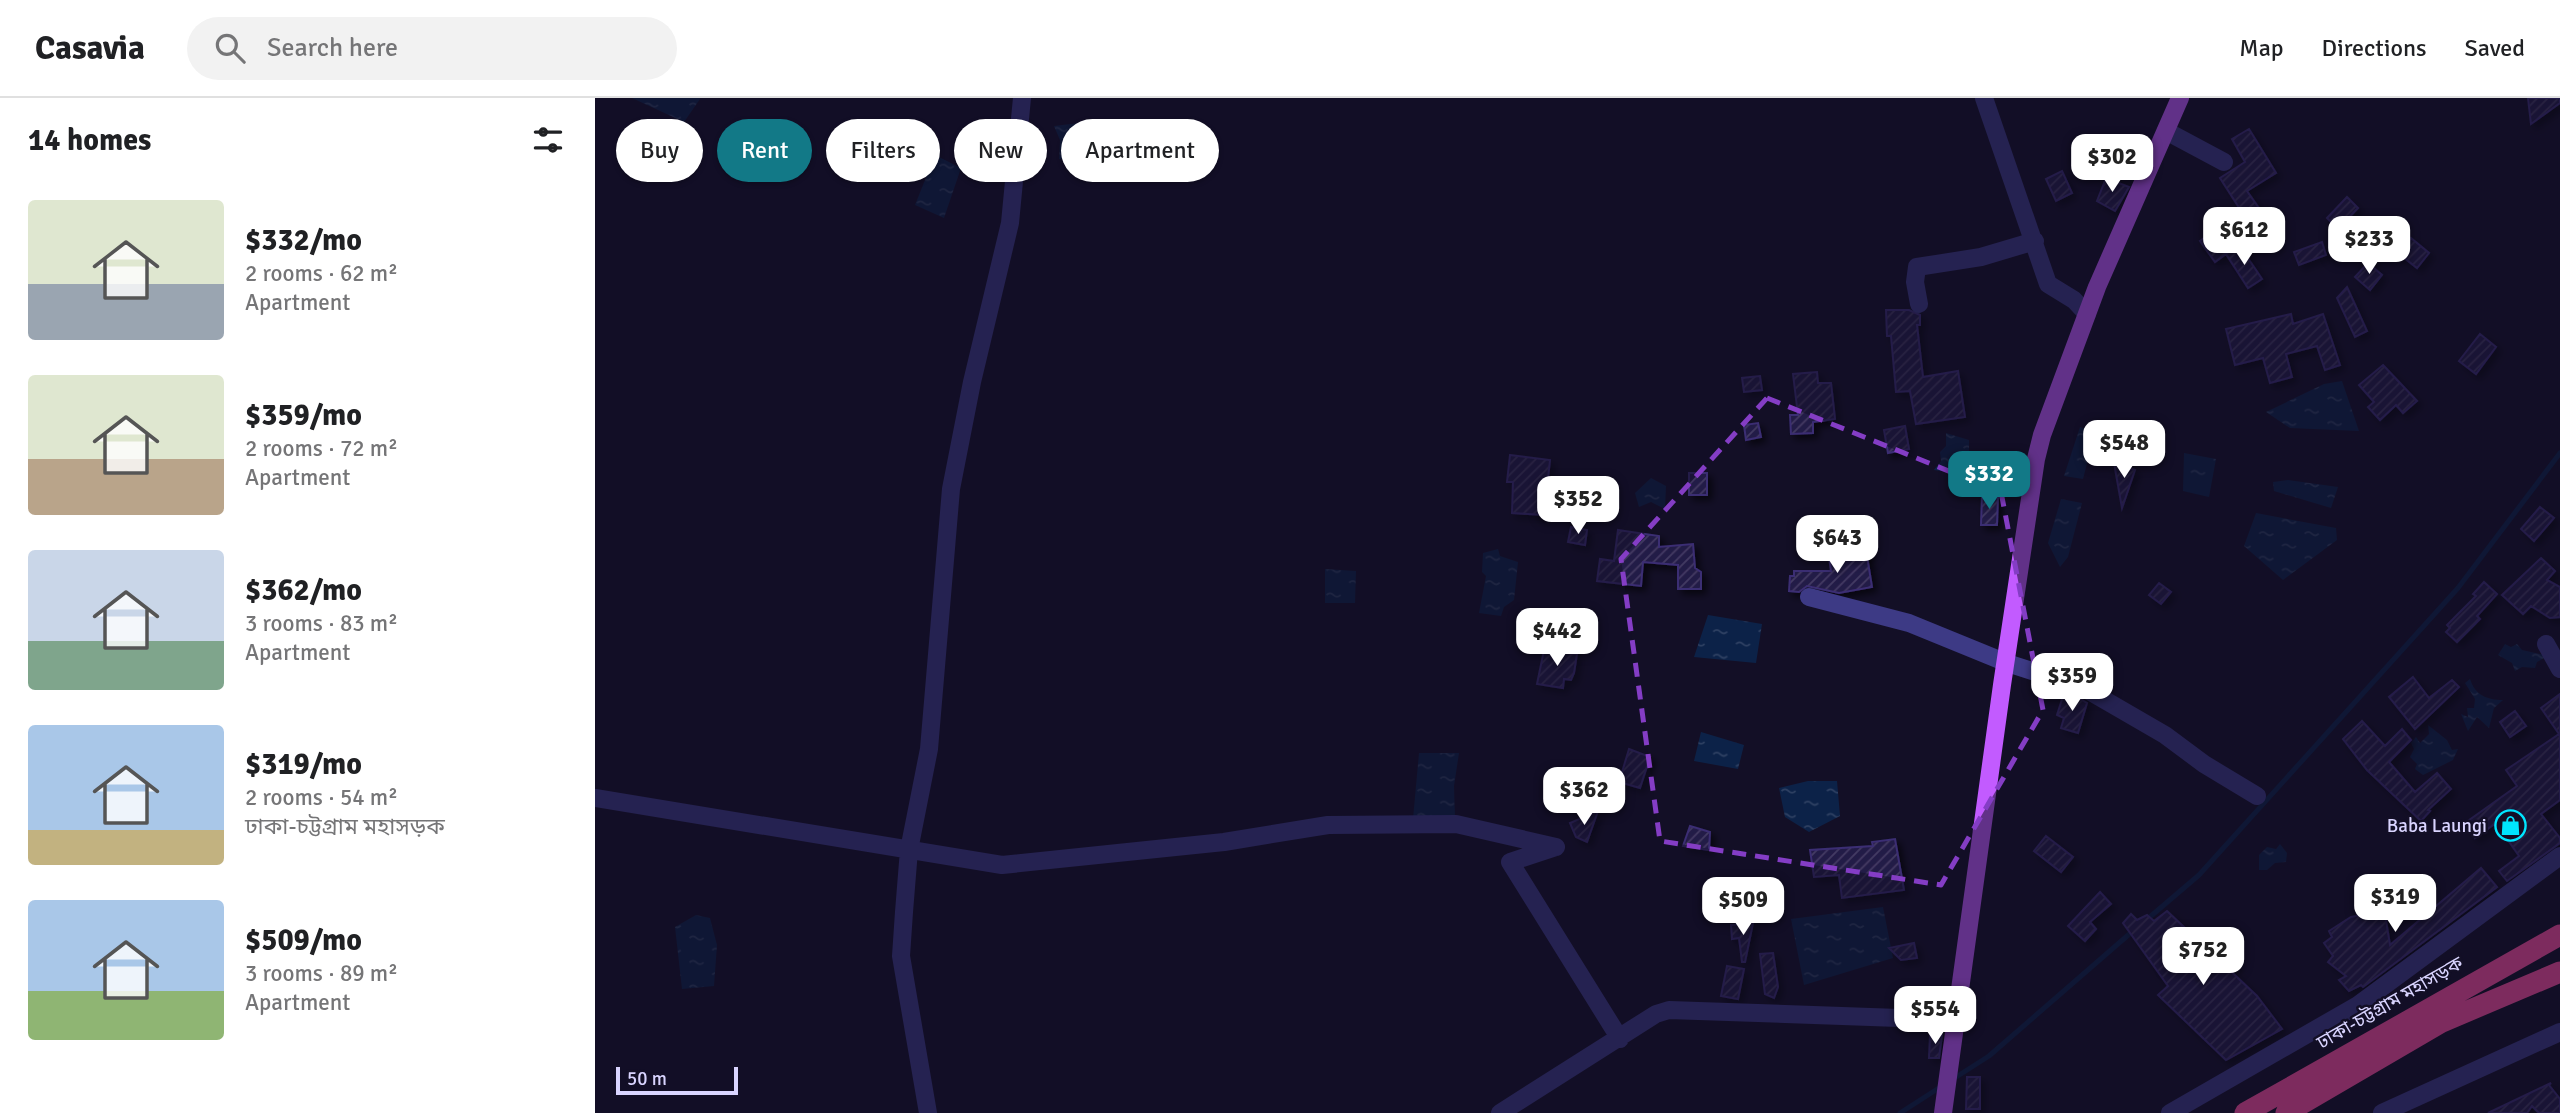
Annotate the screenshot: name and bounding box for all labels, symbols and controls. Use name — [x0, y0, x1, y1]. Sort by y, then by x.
search box — [187, 17, 677, 80]
text: Casavia — [35, 28, 145, 69]
icon: search — [211, 29, 249, 67]
text: Search here — [267, 32, 398, 64]
text: Map — [2239, 33, 2284, 63]
text: Directions — [2322, 33, 2427, 63]
text: Saved — [2465, 33, 2525, 63]
chip: Buy — [616, 119, 703, 182]
chip: Rent — [717, 119, 812, 182]
chip: Filters — [826, 119, 940, 182]
chip: New — [954, 119, 1047, 182]
chip: Apartment — [1061, 119, 1219, 182]
icon: filters — [529, 121, 567, 159]
text: 14 homes — [28, 122, 151, 159]
pin: $302 — [2071, 134, 2153, 194]
text: $302 — [2087, 142, 2137, 171]
pin: $612 — [2203, 208, 2285, 267]
text: $612 — [2219, 215, 2269, 244]
pin: $233 — [2328, 216, 2410, 276]
text: $332/mo — [245, 222, 362, 259]
text: $233 — [2344, 224, 2394, 253]
icon: home — [84, 228, 168, 312]
text: 2 rooms · 62 m² — [245, 259, 398, 288]
text: Apartment — [245, 288, 350, 317]
text: $359/mo — [245, 397, 362, 434]
icon: home — [84, 403, 168, 487]
pin: $548 — [2083, 420, 2165, 480]
text: $548 — [2099, 428, 2149, 457]
text: 2 rooms · 72 m² — [245, 434, 398, 463]
pin: $332 — [1948, 452, 2030, 511]
text: $332 — [1964, 459, 2014, 488]
text: Apartment — [245, 463, 350, 492]
pin: $352 — [1537, 476, 1619, 536]
text: $352 — [1553, 484, 1603, 513]
pin: $643 — [1796, 516, 1878, 575]
text: $643 — [1812, 523, 1862, 552]
text: $362/mo — [245, 572, 362, 609]
icon: home — [84, 578, 168, 662]
pin: $442 — [1516, 608, 1598, 668]
text: 3 rooms · 83 m² — [245, 609, 398, 638]
text: $442 — [1532, 616, 1582, 645]
text: Apartment — [245, 638, 350, 667]
pin: $359 — [2031, 654, 2113, 713]
text: $359 — [2047, 661, 2097, 690]
text: $319/mo — [245, 746, 362, 783]
icon: home — [84, 753, 168, 837]
pin: $362 — [1543, 768, 1625, 827]
text: $362 — [1559, 775, 1609, 804]
text: 2 rooms · 54 m² — [245, 783, 398, 812]
shop icon: Baba Laungi — [2493, 809, 2527, 843]
text: ঢাকা-চট্টগ্রাম মহাসড়ক — [245, 812, 445, 841]
place label: Baba Laungi — [2387, 814, 2487, 838]
pin: $319 — [2354, 874, 2436, 934]
pin: $509 — [1702, 878, 1784, 937]
text: $319 — [2370, 882, 2420, 911]
text: $509 — [1718, 885, 1768, 914]
text: $509/mo — [245, 922, 362, 959]
icon: home — [84, 928, 168, 1012]
pin: $752 — [2162, 928, 2244, 987]
text: $752 — [2178, 935, 2228, 964]
street label: ঢাকা-চট্টগ্রাম মহাসড়ক — [2312, 951, 2468, 1055]
text: 3 rooms · 89 m² — [245, 959, 398, 988]
pin: $554 — [1894, 986, 1976, 1046]
text: Apartment — [245, 988, 350, 1017]
text: $554 — [1910, 994, 1960, 1023]
scale bar — [616, 1064, 739, 1096]
text: 50 m — [627, 1067, 667, 1091]

